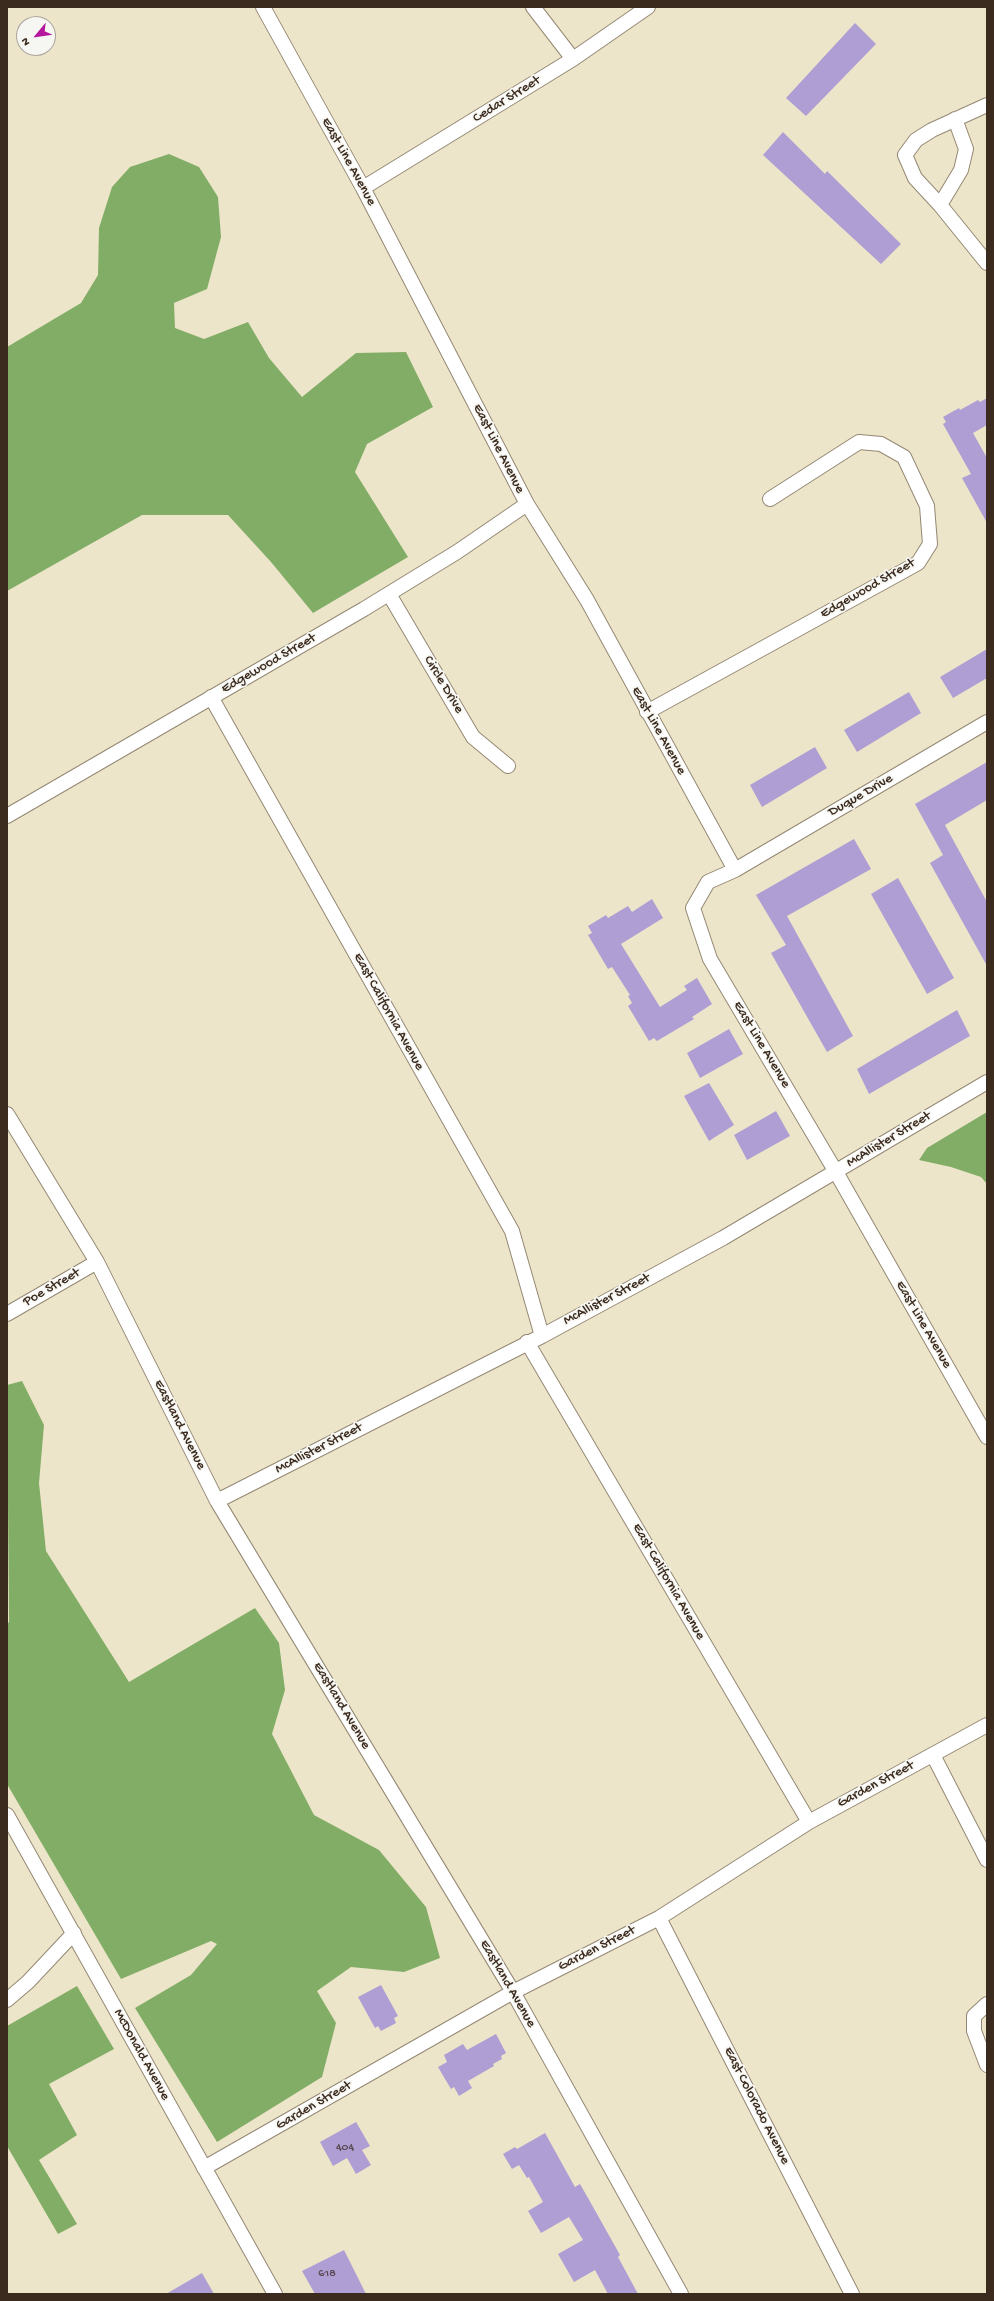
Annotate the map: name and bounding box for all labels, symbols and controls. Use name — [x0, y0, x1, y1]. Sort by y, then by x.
north arrow — [16, 16, 56, 56]
text: N — [19, 35, 33, 47]
street label: Cedar Street — [470, 73, 544, 127]
street label: East Line Avenue — [317, 115, 379, 209]
street label: East Line Avenue — [468, 401, 528, 497]
street label: Edgewood Street — [818, 555, 918, 623]
street label: Edgewood Street — [219, 630, 319, 698]
street label: Circle Drive — [419, 653, 467, 717]
street label: East Line Avenue — [627, 684, 689, 778]
street label: Duque Drive — [826, 771, 896, 821]
street label: East California Avenue — [349, 950, 427, 1074]
street label: East Line Avenue — [729, 999, 793, 1091]
street label: McAllister Street — [844, 1108, 934, 1172]
street label: Poe Street — [21, 1265, 83, 1311]
street label: McAllister Street — [561, 1270, 653, 1330]
street label: East Line Avenue — [891, 1278, 955, 1372]
street label: Eastland Avenue — [149, 1377, 209, 1473]
street label: McAllister Street — [273, 1420, 365, 1478]
street label: East California Avenue — [628, 1521, 708, 1643]
street label: Eastland Avenue — [308, 1659, 374, 1753]
street label: Garden Street — [835, 1758, 917, 1812]
street label: Garden Street — [556, 1922, 638, 1976]
street label: Eastland Avenue — [475, 1937, 539, 2031]
street label: McDonald Avenue — [109, 2006, 173, 2104]
street label: East Colorado Avenue — [719, 2044, 793, 2168]
street label: Garden Street — [273, 2078, 355, 2134]
house number: 404 — [336, 2141, 354, 2155]
house number: 618 — [318, 2267, 336, 2281]

